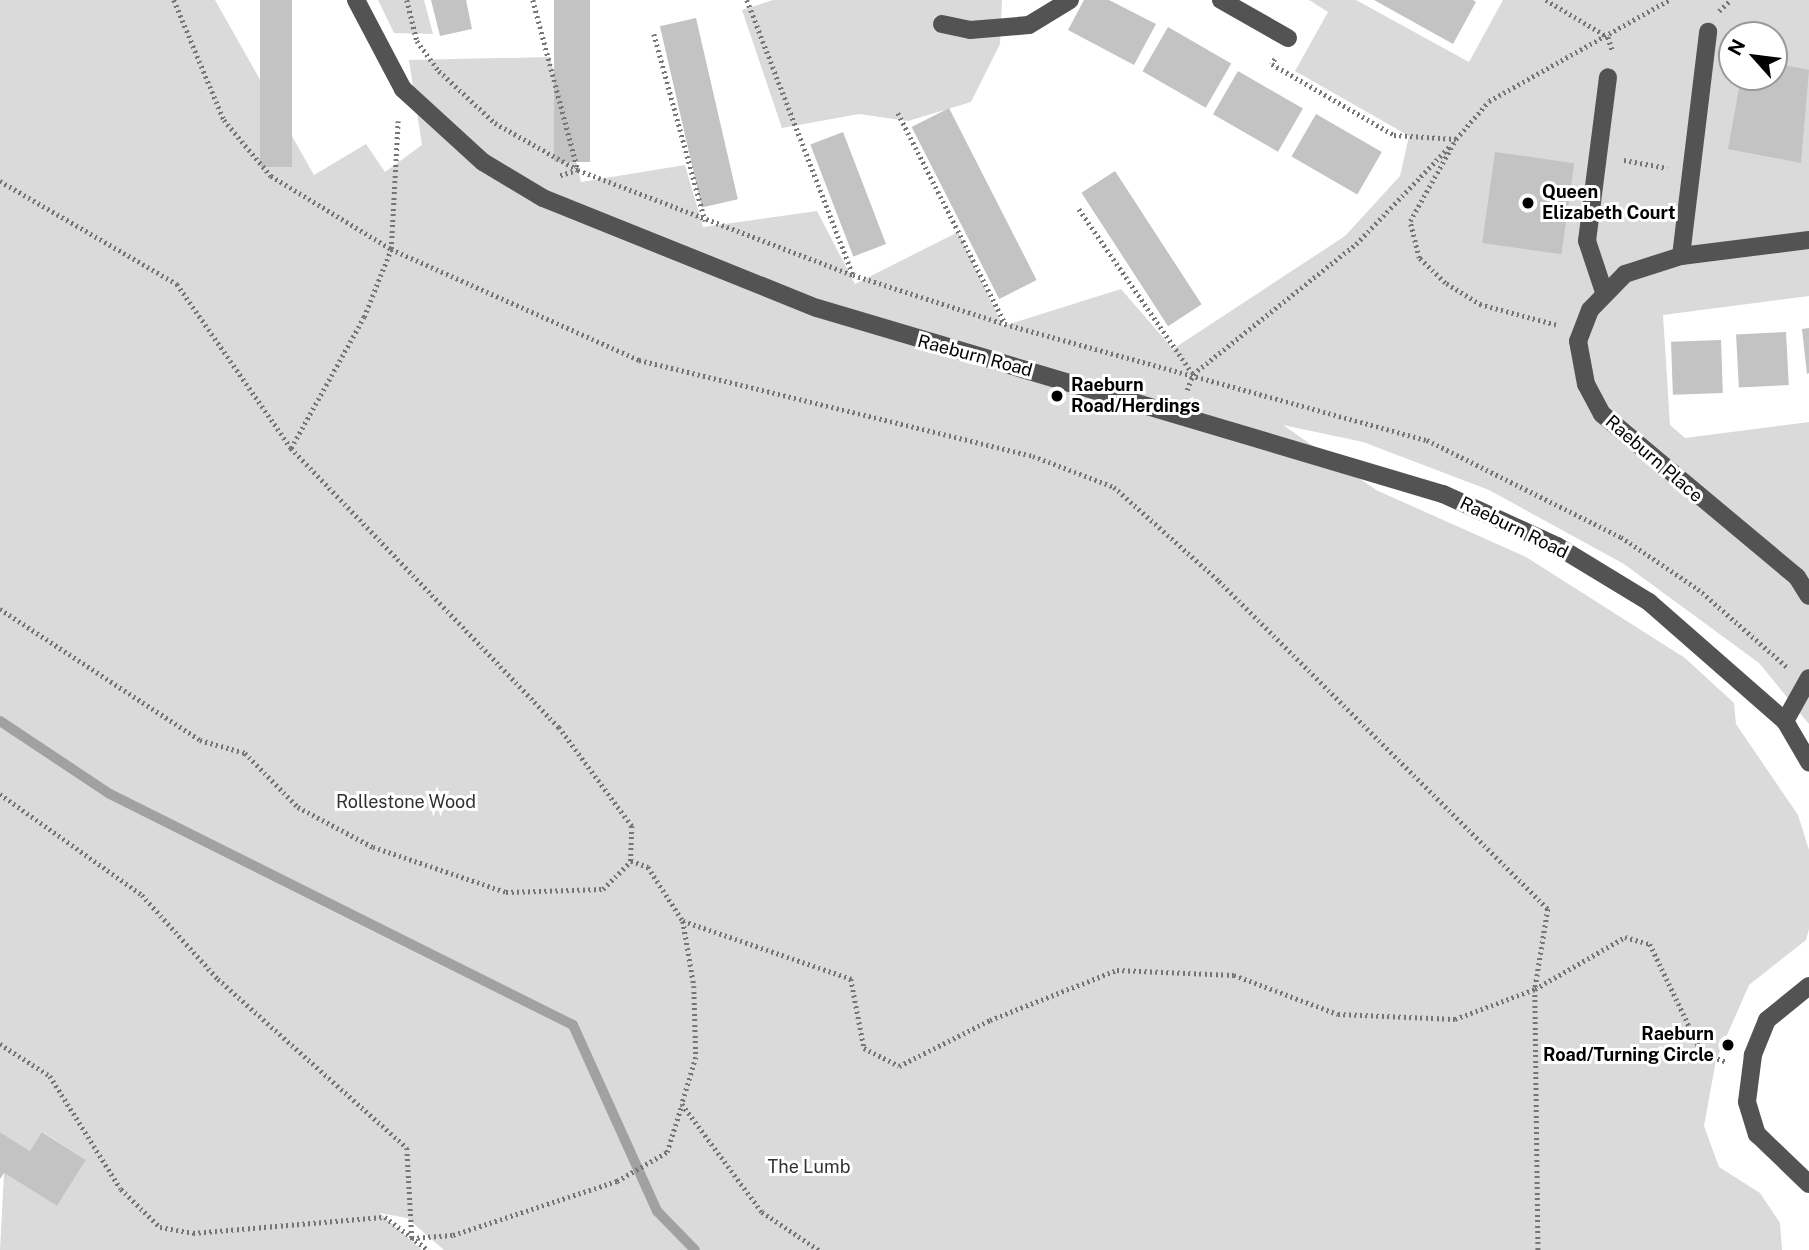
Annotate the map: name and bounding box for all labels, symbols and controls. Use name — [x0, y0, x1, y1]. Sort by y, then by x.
north arrow — [1718, 21, 1788, 91]
text: N — [1723, 35, 1749, 59]
place label: Queen Elizabeth Court — [1542, 182, 1675, 224]
marker: Queen Elizabeth Court — [1520, 195, 1536, 211]
street label: Raeburn Road — [915, 330, 1035, 382]
place label: Raeburn Road/Herdings — [1071, 375, 1200, 418]
marker: Raeburn Road/Herdings — [1049, 388, 1065, 404]
street label: Raeburn Place — [1601, 411, 1707, 507]
street label: Raeburn Road — [1456, 492, 1572, 564]
park label: Rollestone Wood — [336, 791, 476, 813]
place label: Raeburn Road/Turning Circle — [1543, 1024, 1714, 1066]
marker: Raeburn Road/Turning Circle — [1720, 1037, 1736, 1053]
park label: The Lumb — [768, 1156, 850, 1178]

